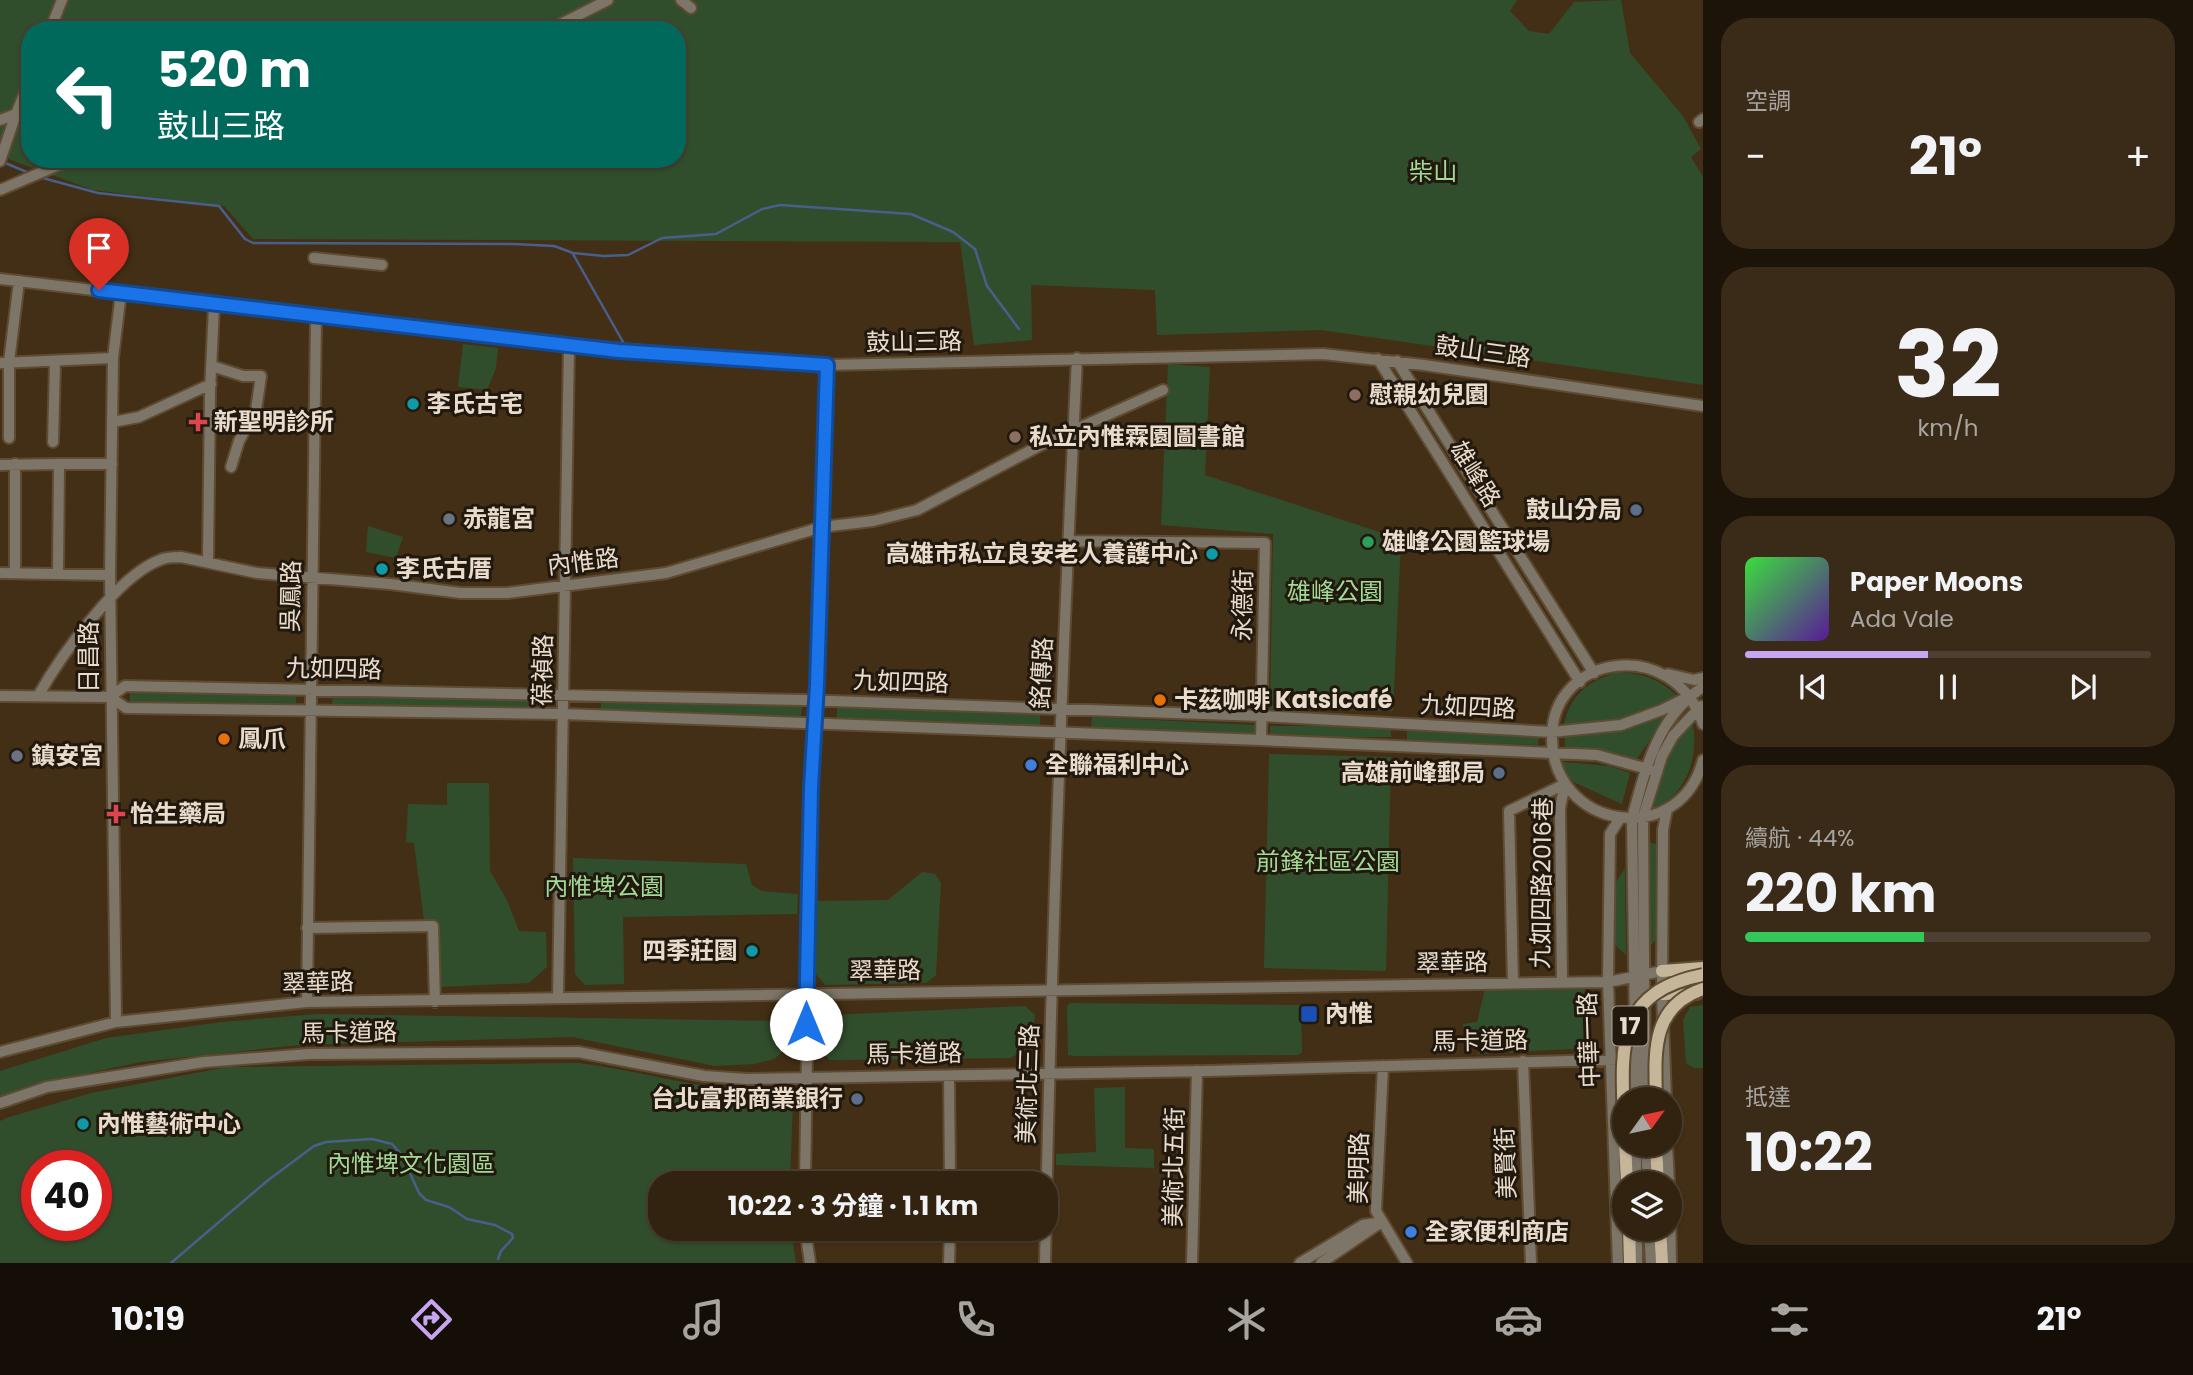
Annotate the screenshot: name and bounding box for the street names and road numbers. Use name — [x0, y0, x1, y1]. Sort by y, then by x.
street label: 鼓山三路 — [866, 324, 962, 359]
street label: 鼓山三路 — [1433, 328, 1533, 375]
street label: 雄峰路 — [1442, 434, 1508, 513]
street label: 內惟路 — [545, 541, 621, 582]
street label: 吳鳳路 — [273, 560, 308, 632]
street label: 永德街 — [1225, 569, 1260, 641]
street label: 日昌路 — [72, 621, 105, 693]
street label: 葆禎路 — [525, 634, 560, 706]
street label: 銘傳路 — [1023, 636, 1060, 710]
street label: 九如四路 — [286, 651, 382, 686]
street label: 九如四路 — [852, 663, 950, 700]
street label: 九如四路 — [1419, 688, 1517, 725]
street label: 九如四路2016巷 — [1524, 797, 1559, 969]
street label: 翠華路 — [1416, 945, 1488, 980]
street label: 翠華路 — [849, 953, 921, 988]
street label: 翠華路 — [281, 965, 355, 1000]
street label: 中華一路 — [1570, 991, 1607, 1089]
road number: 17 — [1612, 1007, 1648, 1046]
street label: 馬卡道路 — [301, 1015, 397, 1050]
street label: 美術北三路 — [1009, 1023, 1046, 1145]
street label: 馬卡道路 — [1432, 1023, 1528, 1058]
street label: 馬卡道路 — [866, 1036, 962, 1071]
street label: 美術北五街 — [1156, 1107, 1191, 1227]
street label: 美賢街 — [1488, 1126, 1523, 1200]
street label: 美明路 — [1341, 1132, 1376, 1204]

